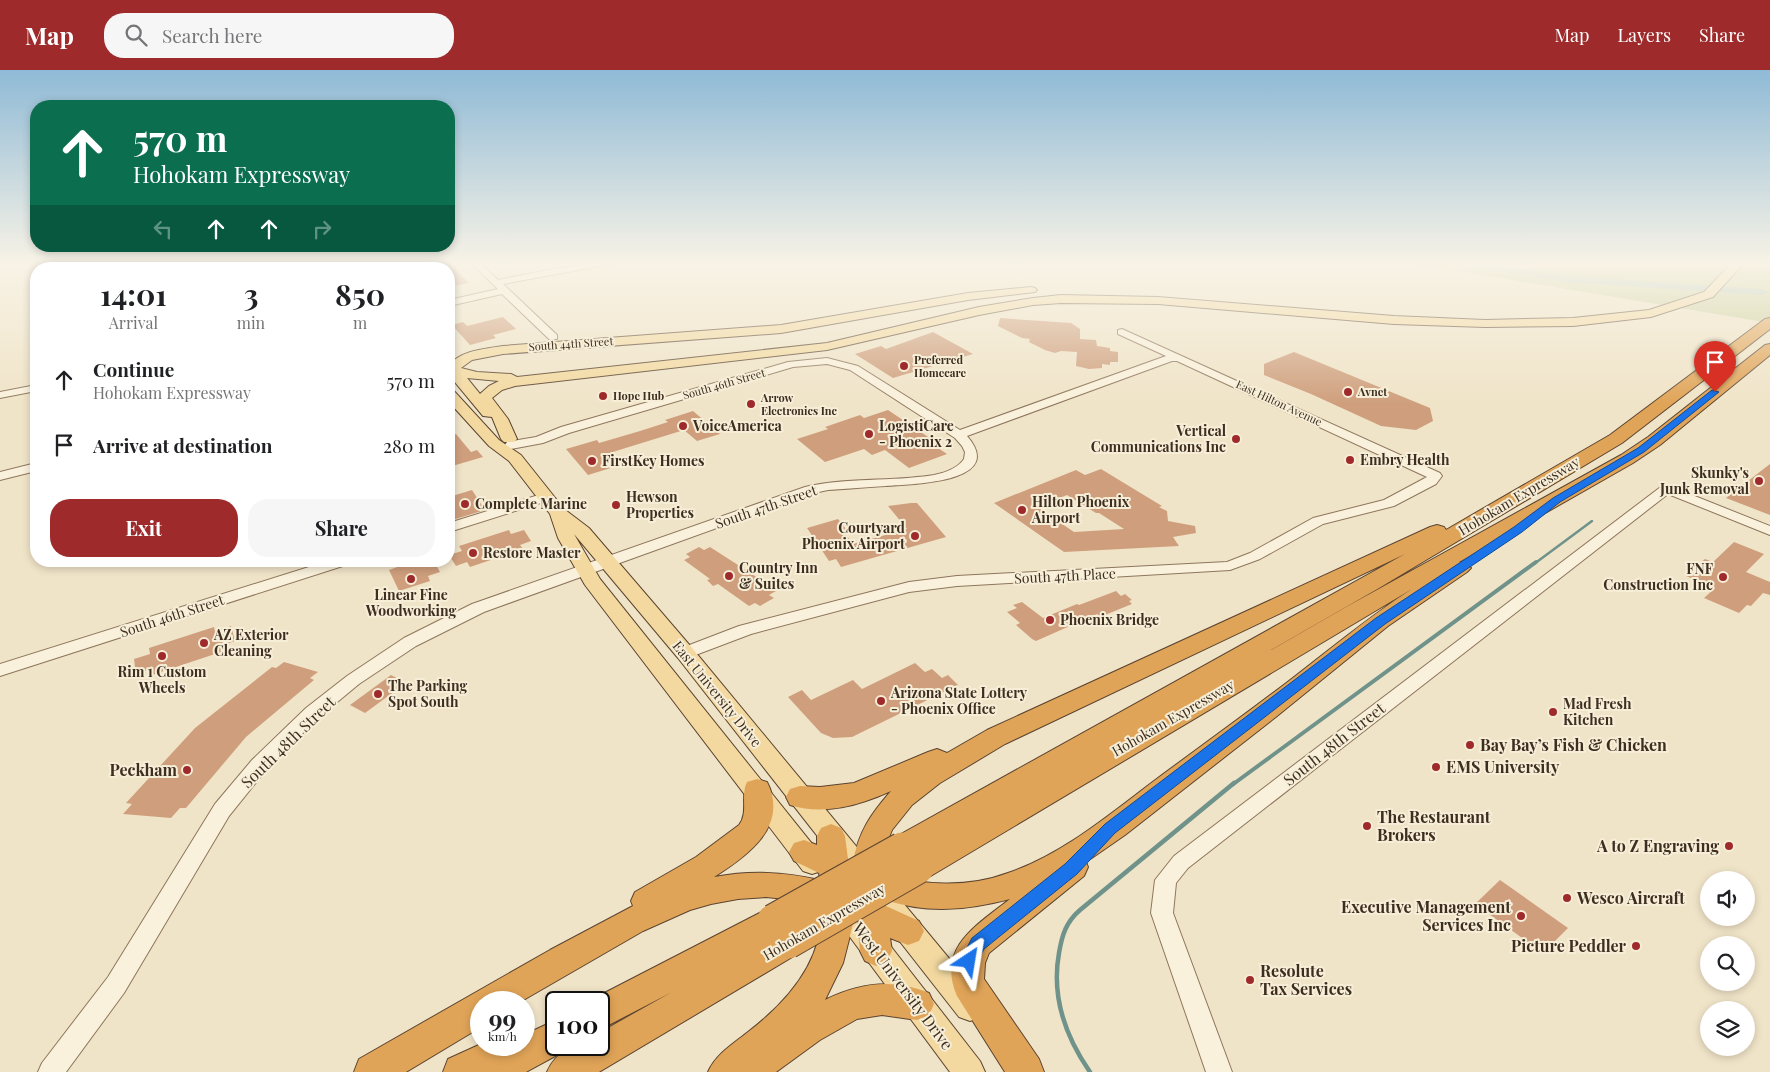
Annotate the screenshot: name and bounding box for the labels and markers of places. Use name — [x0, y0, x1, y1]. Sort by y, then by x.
pin — [1694, 341, 1736, 392]
place label: Preferred Homecare — [914, 352, 966, 380]
marker: Preferred Homecare — [898, 360, 910, 372]
place label: Avnet — [1357, 384, 1387, 399]
marker: Avnet — [1342, 386, 1354, 398]
place label: Hope Hub — [613, 388, 665, 403]
marker: Hope Hub — [597, 390, 609, 402]
place label: Arrow Electronics Inc — [760, 390, 838, 418]
marker: Arrow Electronics Inc — [745, 398, 757, 410]
place label: VoiceAmerica — [692, 416, 782, 435]
place label: LogistiCare - Phoenix 2 — [879, 416, 954, 451]
marker: VoiceAmerica — [677, 420, 689, 432]
place label: Vertical Communications Inc — [1091, 421, 1227, 456]
marker: LogistiCare - Phoenix 2 — [863, 428, 875, 440]
marker: Vertical Communications Inc — [1230, 433, 1242, 445]
place label: Embry Health — [1360, 450, 1450, 469]
place label: FirstKey Homes — [602, 451, 704, 470]
marker: Embry Health — [1344, 454, 1356, 466]
marker: FirstKey Homes — [586, 455, 598, 467]
place label: Skunky's Junk Removal — [1659, 463, 1750, 498]
marker: Skunky's Junk Removal — [1753, 475, 1765, 487]
place label: Hewson Properties — [626, 487, 694, 522]
place label: Hilton Phoenix Airport — [1031, 492, 1130, 527]
place label: Complete Marine — [475, 494, 587, 513]
marker: Complete Marine — [459, 498, 471, 510]
marker: Hewson Properties — [610, 499, 622, 511]
marker: Hilton Phoenix Airport — [1016, 504, 1028, 516]
place label: Courtyard Phoenix Airport — [802, 518, 906, 553]
marker: Courtyard Phoenix Airport — [909, 530, 921, 542]
place label: Restore Master — [483, 543, 581, 562]
marker: Restore Master — [467, 547, 479, 559]
place label: Country Inn & Suites — [739, 558, 818, 593]
place label: FNF Construction Inc — [1603, 559, 1713, 594]
marker: Country Inn & Suites — [723, 570, 735, 582]
marker: FNF Construction Inc — [1717, 571, 1729, 583]
marker: Linear Fine Woodworking — [405, 573, 417, 585]
place label: Linear Fine Woodworking — [365, 585, 457, 620]
place label: Phoenix Bridge — [1060, 610, 1159, 629]
marker: Phoenix Bridge — [1044, 614, 1056, 626]
place label: AZ Exterior Cleaning — [213, 625, 289, 660]
marker: AZ Exterior Cleaning — [198, 637, 210, 649]
marker: Rim 1 Custom Wheels — [156, 650, 168, 662]
place label: Rim 1 Custom Wheels — [118, 662, 207, 697]
place label: The Parking Spot South — [388, 676, 467, 711]
place label: Arizona State Lottery - Phoenix Office — [890, 683, 1028, 718]
marker: The Parking Spot South — [372, 688, 384, 700]
place label: Mad Fresh Kitchen — [1563, 694, 1632, 729]
marker: Arizona State Lottery - Phoenix Office — [875, 695, 887, 707]
marker: Mad Fresh Kitchen — [1547, 706, 1559, 718]
place label: Bay Bay’s Fish & Chicken — [1480, 734, 1667, 755]
marker: Bay Bay’s Fish & Chicken — [1464, 739, 1476, 751]
place label: EMS University — [1446, 756, 1560, 777]
place label: Peckham — [110, 759, 178, 780]
marker: EMS University — [1430, 761, 1442, 773]
marker: Peckham — [181, 764, 193, 776]
place label: The Restaurant Brokers — [1377, 806, 1491, 845]
marker: The Restaurant Brokers — [1361, 820, 1373, 832]
place label: A to Z Engraving — [1596, 835, 1719, 856]
marker: A to Z Engraving — [1723, 840, 1735, 852]
place label: Wesco Aircraft — [1576, 887, 1685, 908]
marker: Wesco Aircraft — [1561, 892, 1573, 904]
place label: Executive Management Services Inc — [1341, 896, 1511, 935]
marker: Executive Management Services Inc — [1515, 910, 1527, 922]
place label: Picture Peddler — [1511, 935, 1627, 956]
marker: Picture Peddler — [1630, 940, 1642, 952]
place label: Resolute Tax Services — [1260, 960, 1352, 999]
marker: Resolute Tax Services — [1244, 974, 1256, 986]

